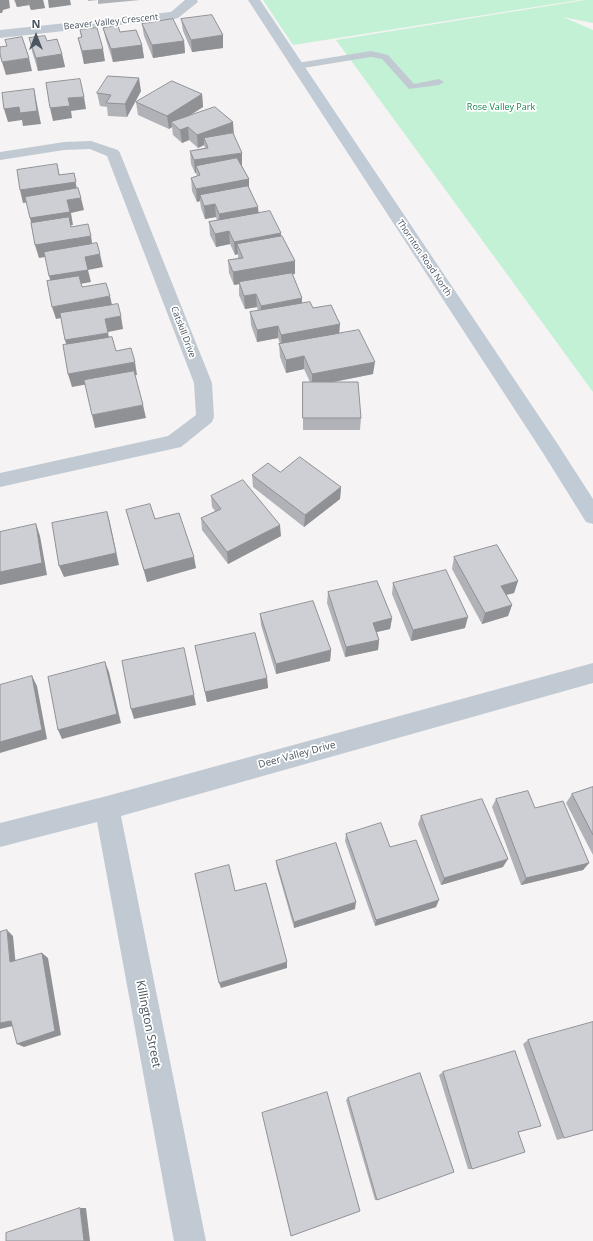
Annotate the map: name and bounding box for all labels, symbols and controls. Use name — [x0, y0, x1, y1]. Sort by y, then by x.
street label: Beaver Valley Crescent — [63, 12, 159, 32]
north arrow — [16, 16, 56, 56]
text: N — [32, 16, 40, 31]
park label: Rose Valley Park — [467, 102, 535, 112]
street label: Thornton Road North — [394, 218, 454, 298]
street label: Catskill Drive — [168, 305, 198, 359]
street label: Deer Valley Drive — [257, 739, 337, 771]
street label: Killington Street — [132, 979, 164, 1069]

